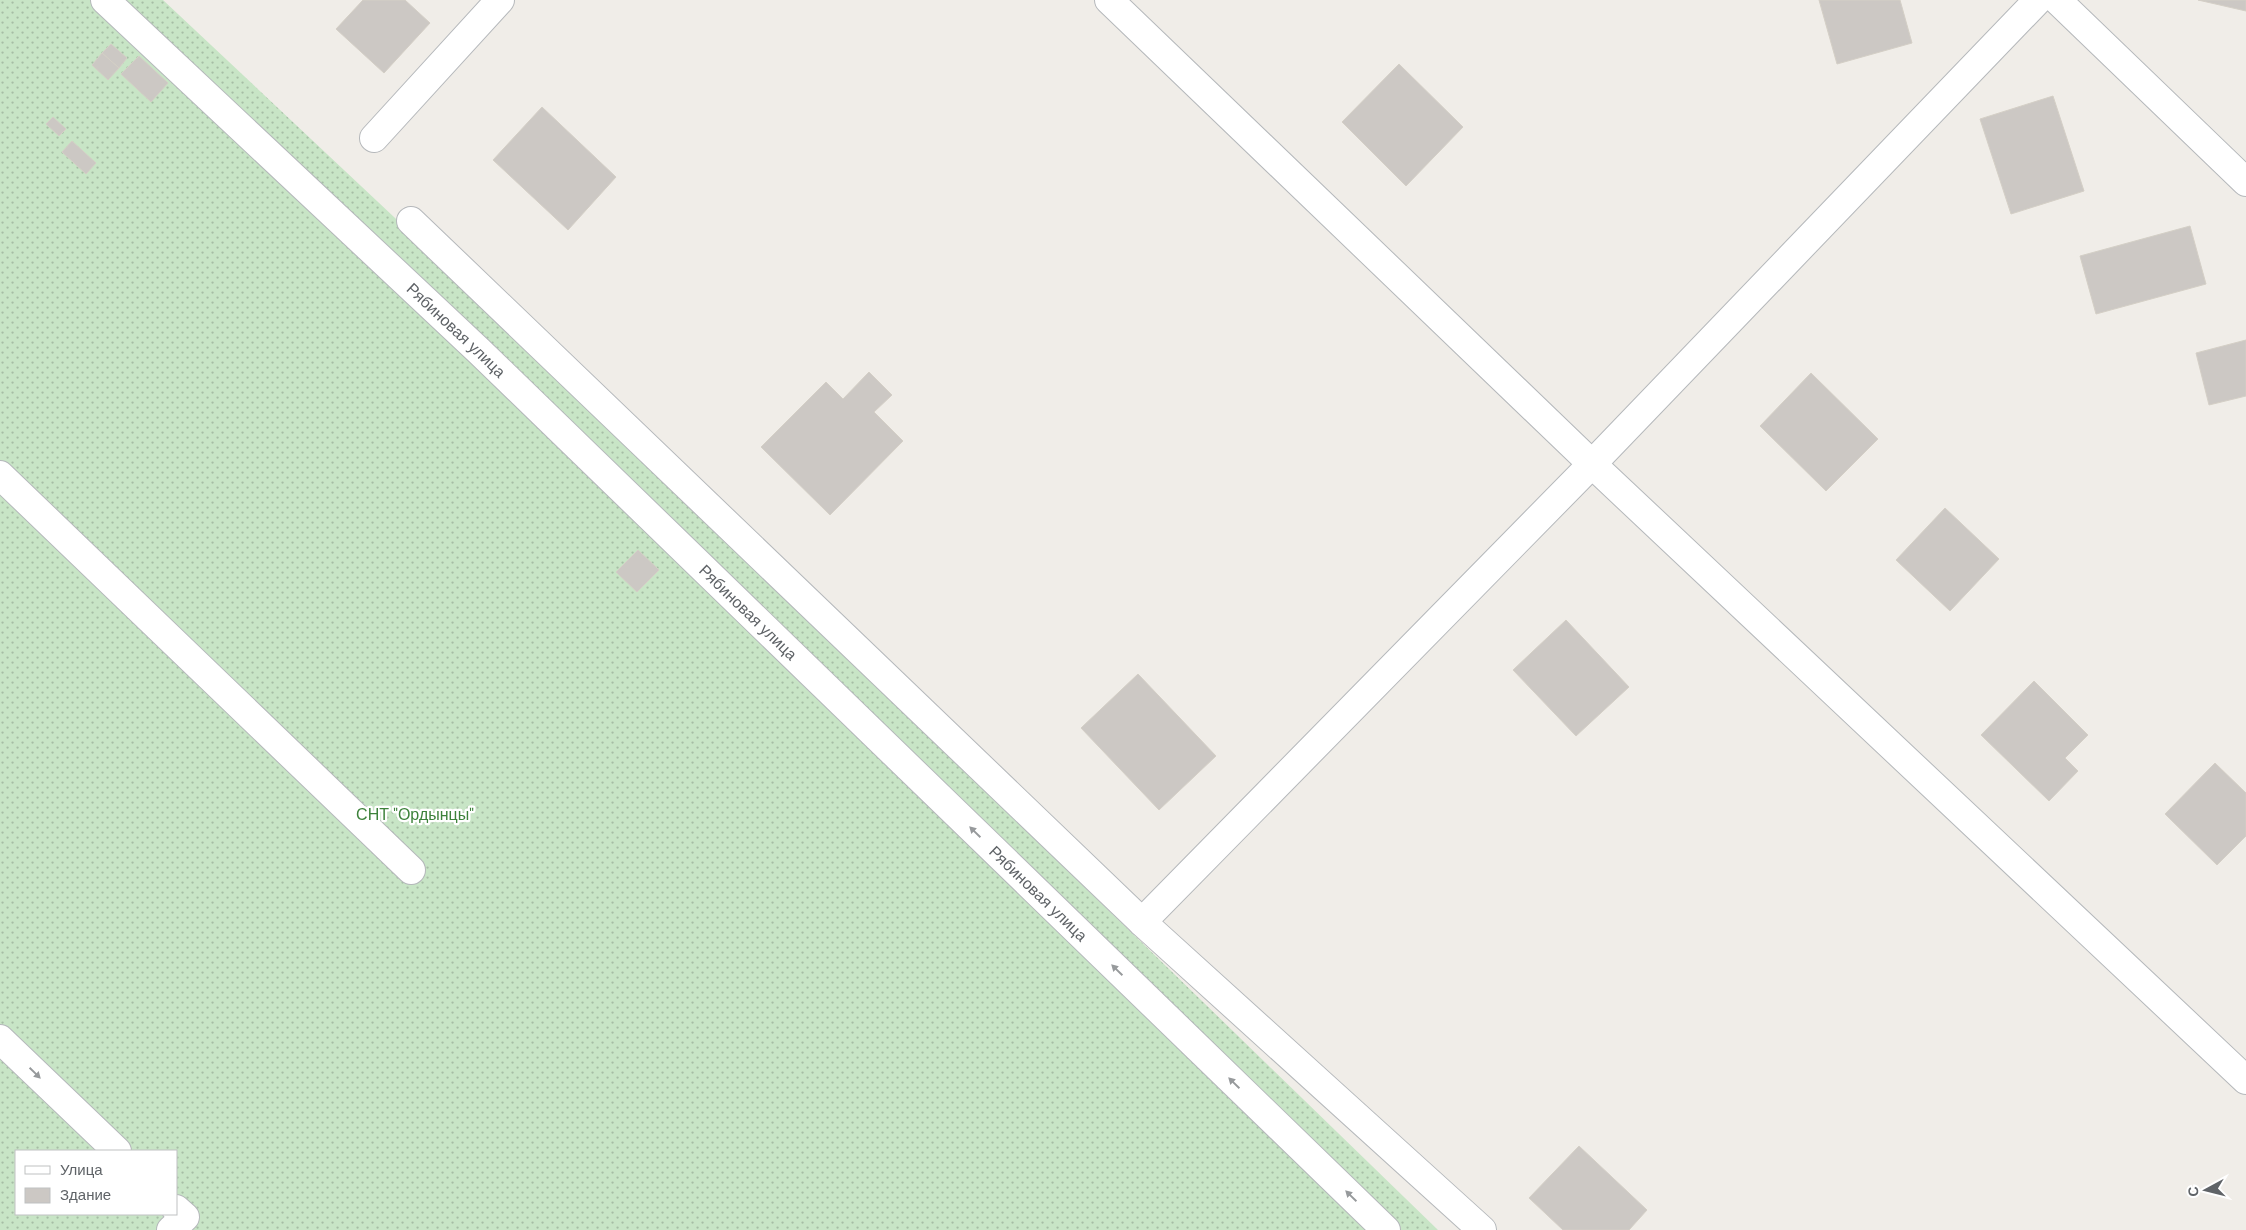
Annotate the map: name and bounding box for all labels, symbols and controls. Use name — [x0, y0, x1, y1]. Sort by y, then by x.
street label: Рябиновая улица — [402, 278, 510, 382]
street label: Рябиновая улица — [695, 560, 802, 664]
park label: СНТ "Ордынцы" — [356, 804, 474, 825]
one-way arrow — [970, 827, 982, 839]
street label: Рябиновая улица — [985, 841, 1092, 946]
one-way arrow — [1112, 964, 1124, 976]
one-way arrow — [29, 1067, 41, 1079]
one-way arrow — [1228, 1077, 1240, 1089]
legend — [15, 1150, 178, 1215]
text: Улица — [60, 1160, 103, 1180]
north arrow — [2181, 1165, 2231, 1215]
text: Здание — [60, 1185, 111, 1205]
text: С — [2184, 1185, 2203, 1198]
one-way arrow — [1345, 1190, 1357, 1202]

